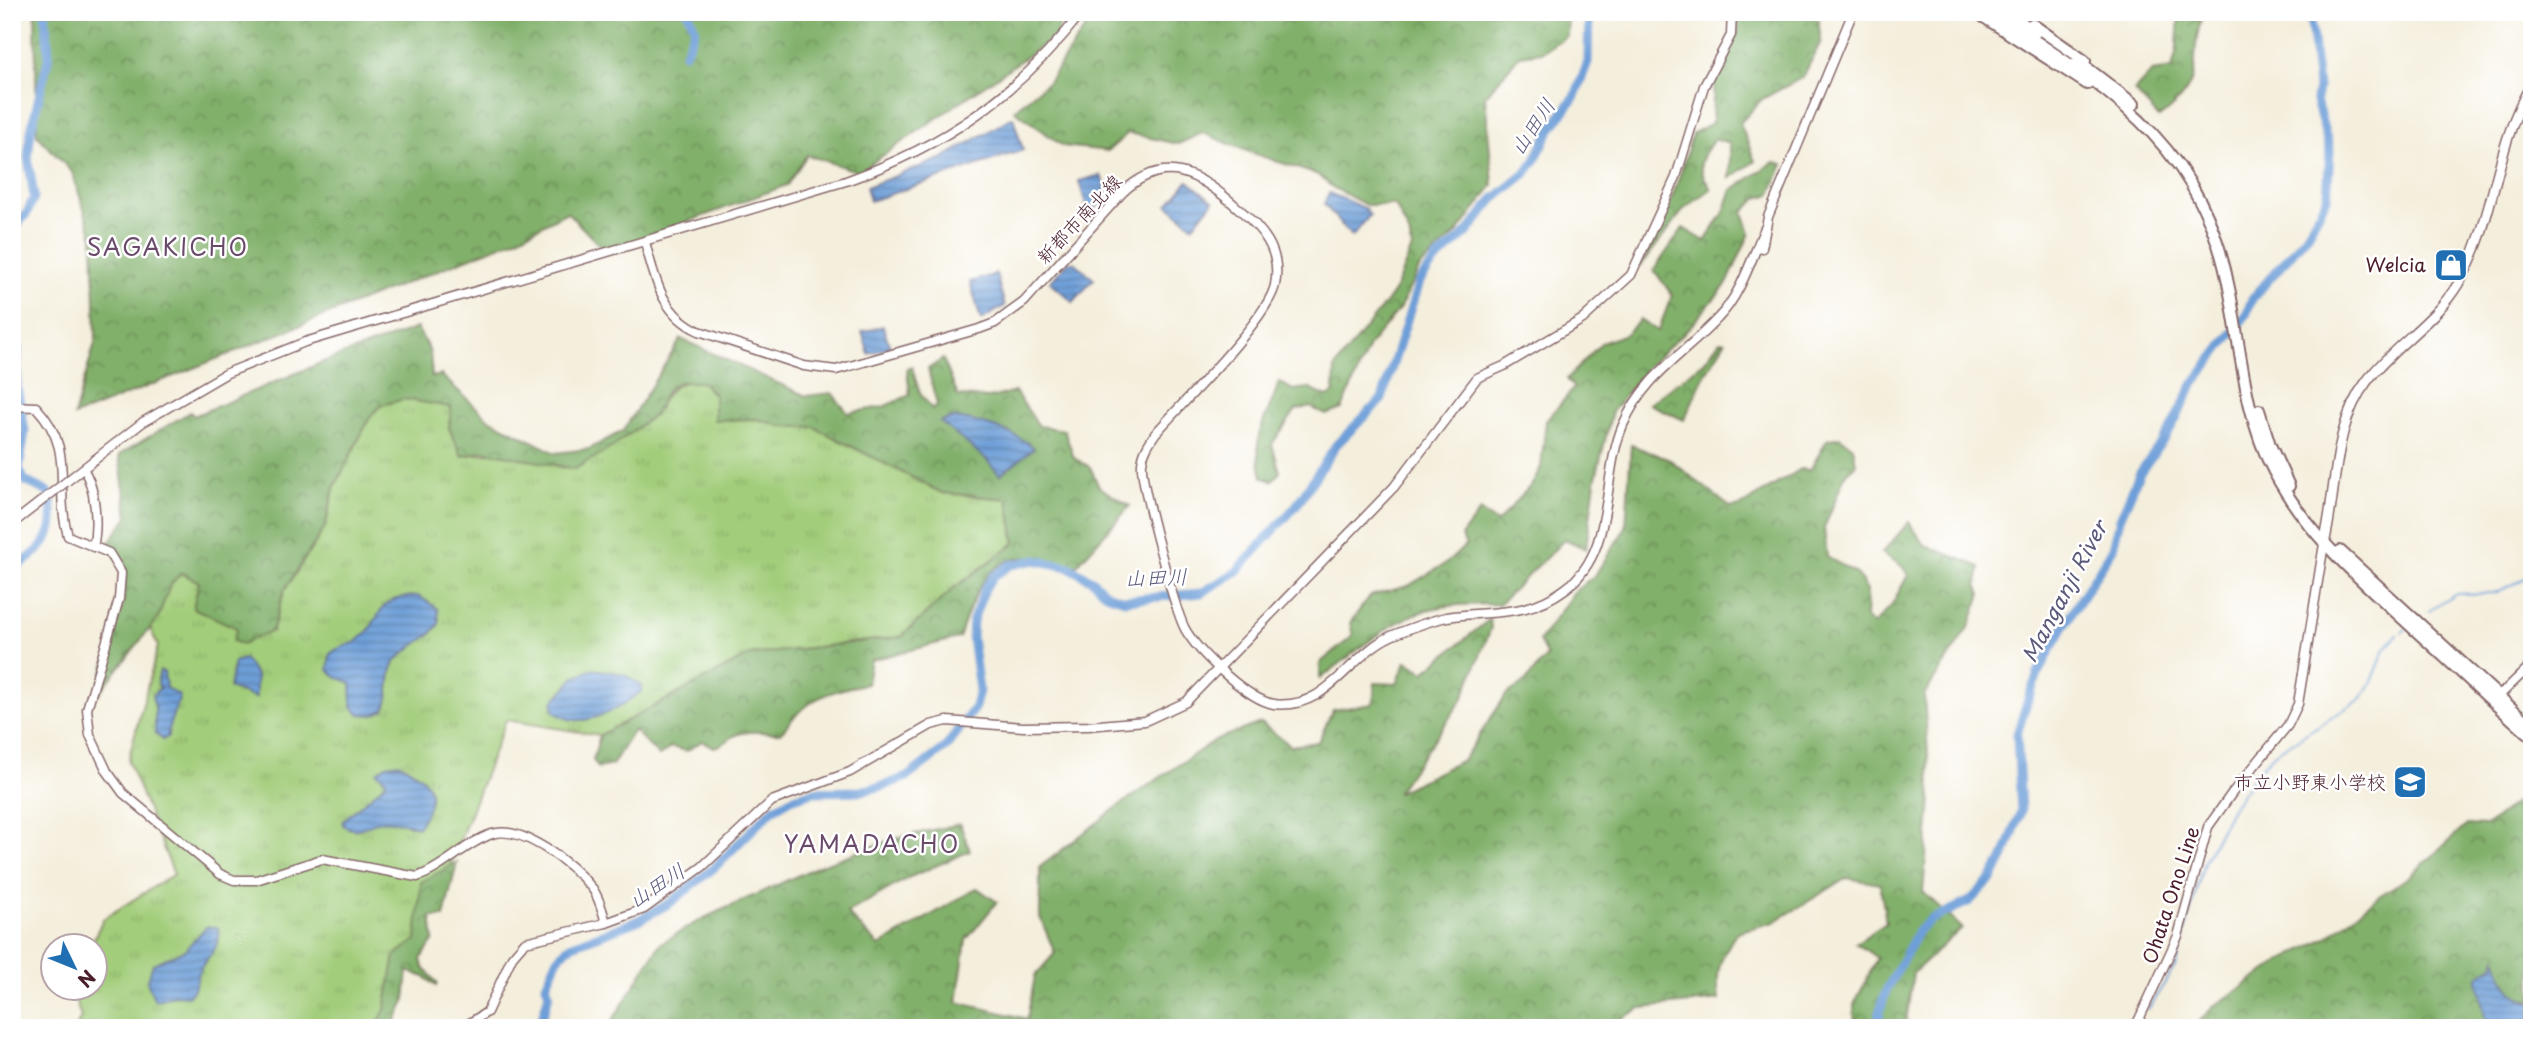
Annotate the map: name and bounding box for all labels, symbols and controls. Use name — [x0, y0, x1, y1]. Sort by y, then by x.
water label: 山田川 — [1500, 91, 1562, 161]
street label: 新都市南北線 — [1029, 167, 1127, 270]
district label: SAGAKICHO — [87, 229, 249, 264]
shop icon: Welcia — [2432, 246, 2470, 284]
place label: Welcia — [2366, 250, 2426, 278]
water label: Manganji River — [2012, 512, 2115, 668]
water label: 山田川 — [1124, 559, 1188, 593]
school or university icon: 市立小野東小学校 — [2391, 763, 2429, 801]
place label: 市立小野東小学校 — [2234, 767, 2386, 795]
street label: Ohata Ono Line — [2135, 822, 2205, 967]
district label: YAMADACHO — [784, 826, 960, 861]
water label: 山田川 — [621, 854, 691, 915]
north arrow — [38, 932, 108, 1002]
text: N — [72, 964, 103, 994]

